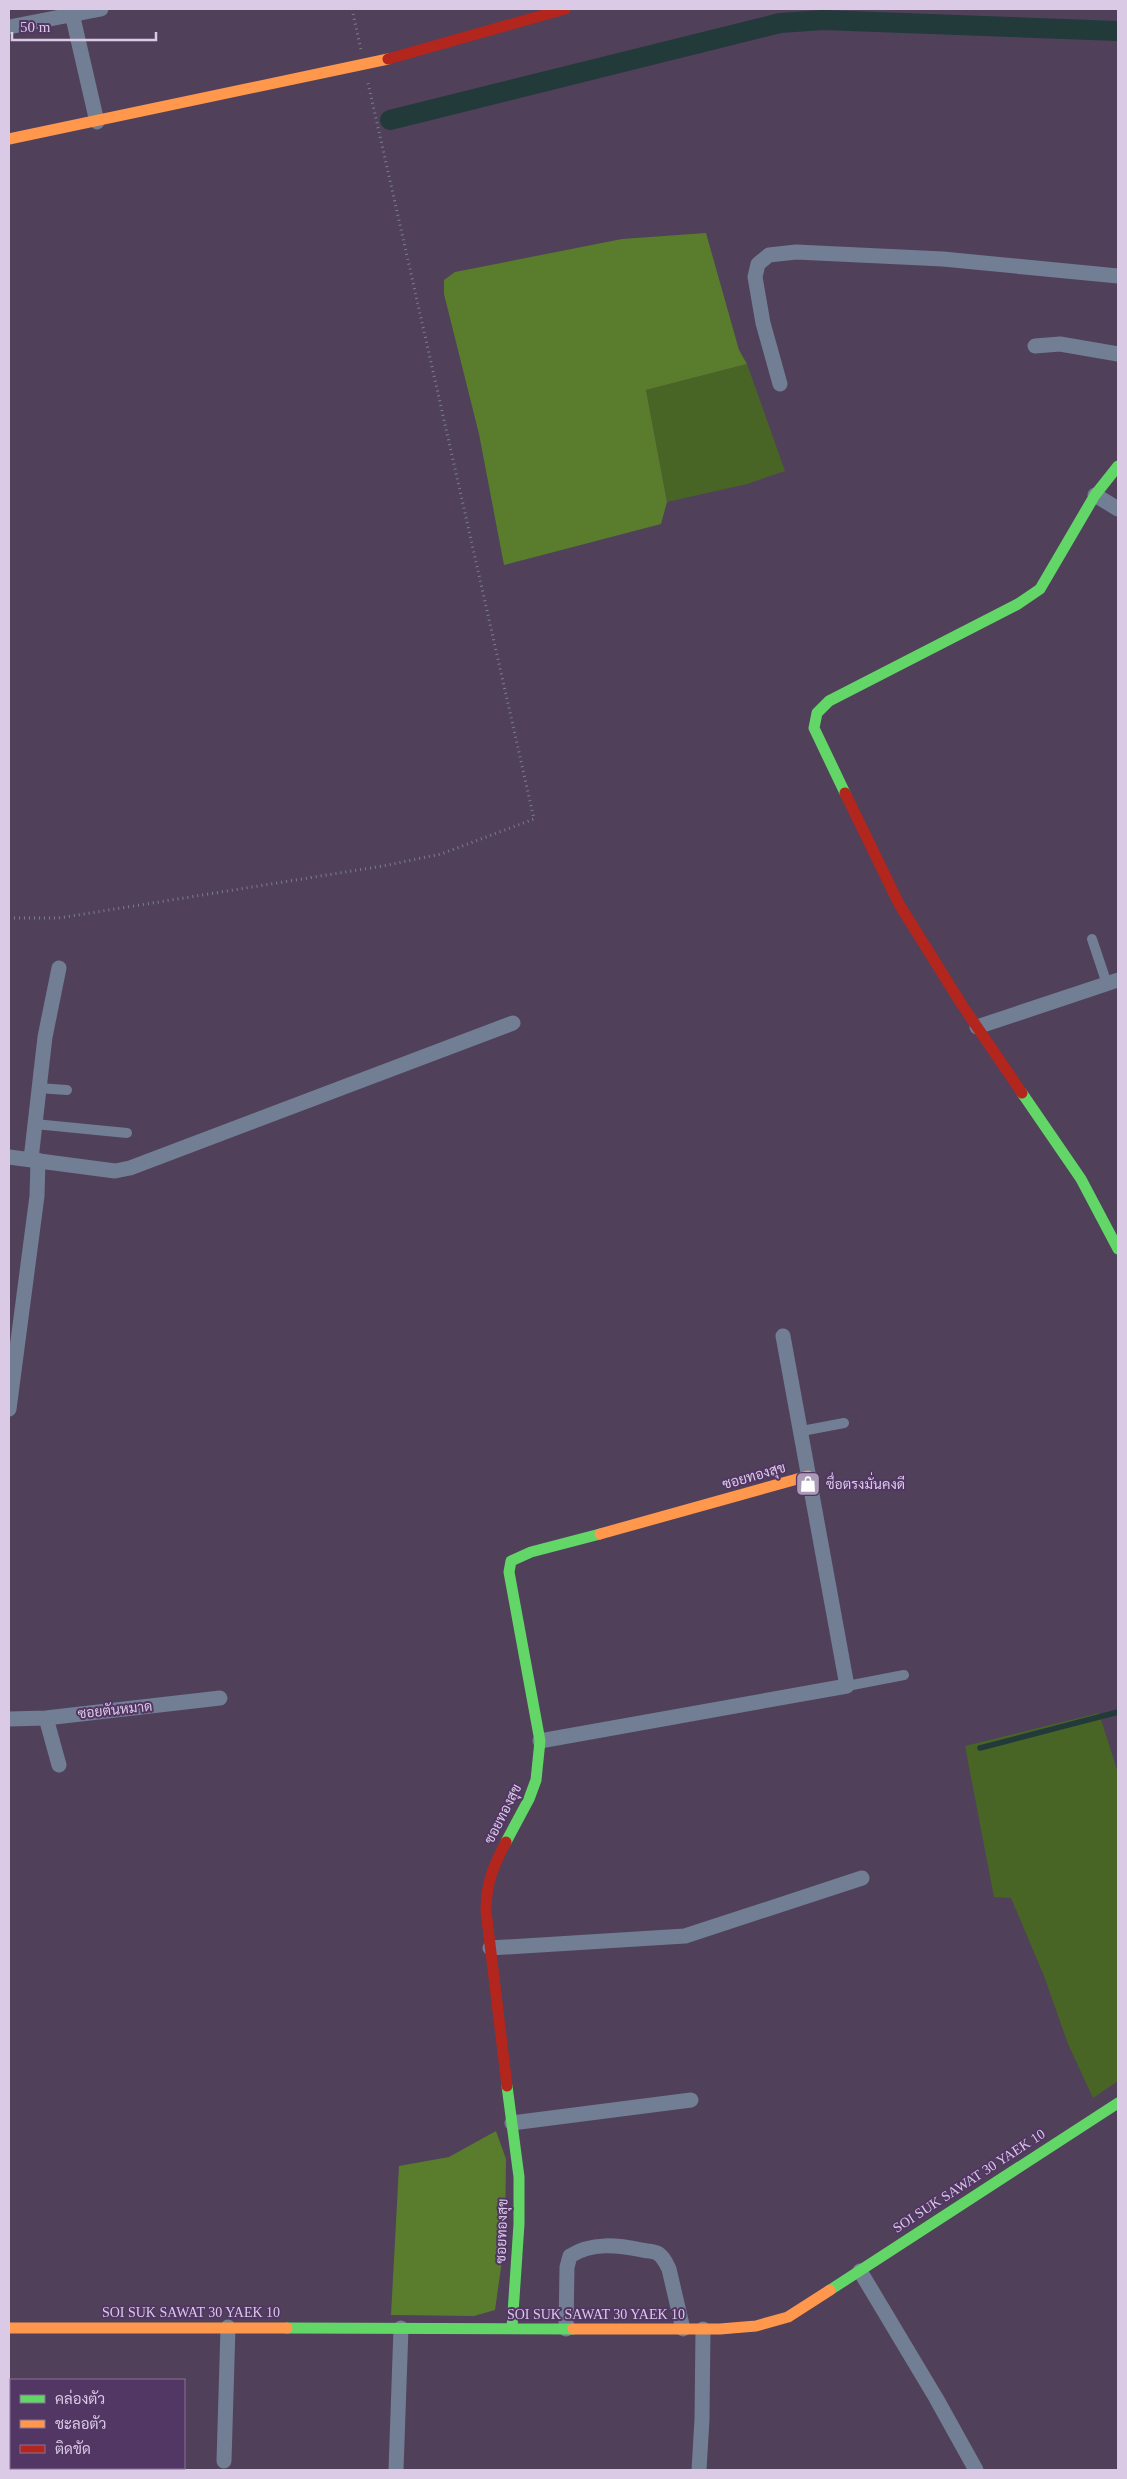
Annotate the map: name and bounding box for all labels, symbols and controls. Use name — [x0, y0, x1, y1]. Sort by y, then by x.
scale bar — [12, 10, 156, 42]
text: 50 m — [20, 19, 51, 35]
street label: ซอยทองสุข — [721, 1460, 788, 1494]
shop icon: ซื่อตรงมั่นคงดี — [795, 1471, 821, 1497]
place label: ซื่อตรงมั่นคงดี — [826, 1472, 905, 1492]
street label: ซอยตันหมาด — [77, 1699, 153, 1721]
street label: ซอยทองสุข — [482, 1782, 526, 1847]
street label: SOI SUK SAWAT 30 YAEK 10 — [890, 2126, 1048, 2236]
street label: ซอยทองสุข — [493, 2198, 513, 2264]
street label: SOI SUK SAWAT 30 YAEK 10 — [102, 2305, 280, 2320]
street label: SOI SUK SAWAT 30 YAEK 10 — [507, 2307, 685, 2322]
legend — [10, 2379, 185, 2469]
text: คล่องตัว — [55, 2389, 105, 2407]
text: ชะลอตัว — [55, 2415, 106, 2432]
text: ติดขัด — [55, 2440, 91, 2457]

